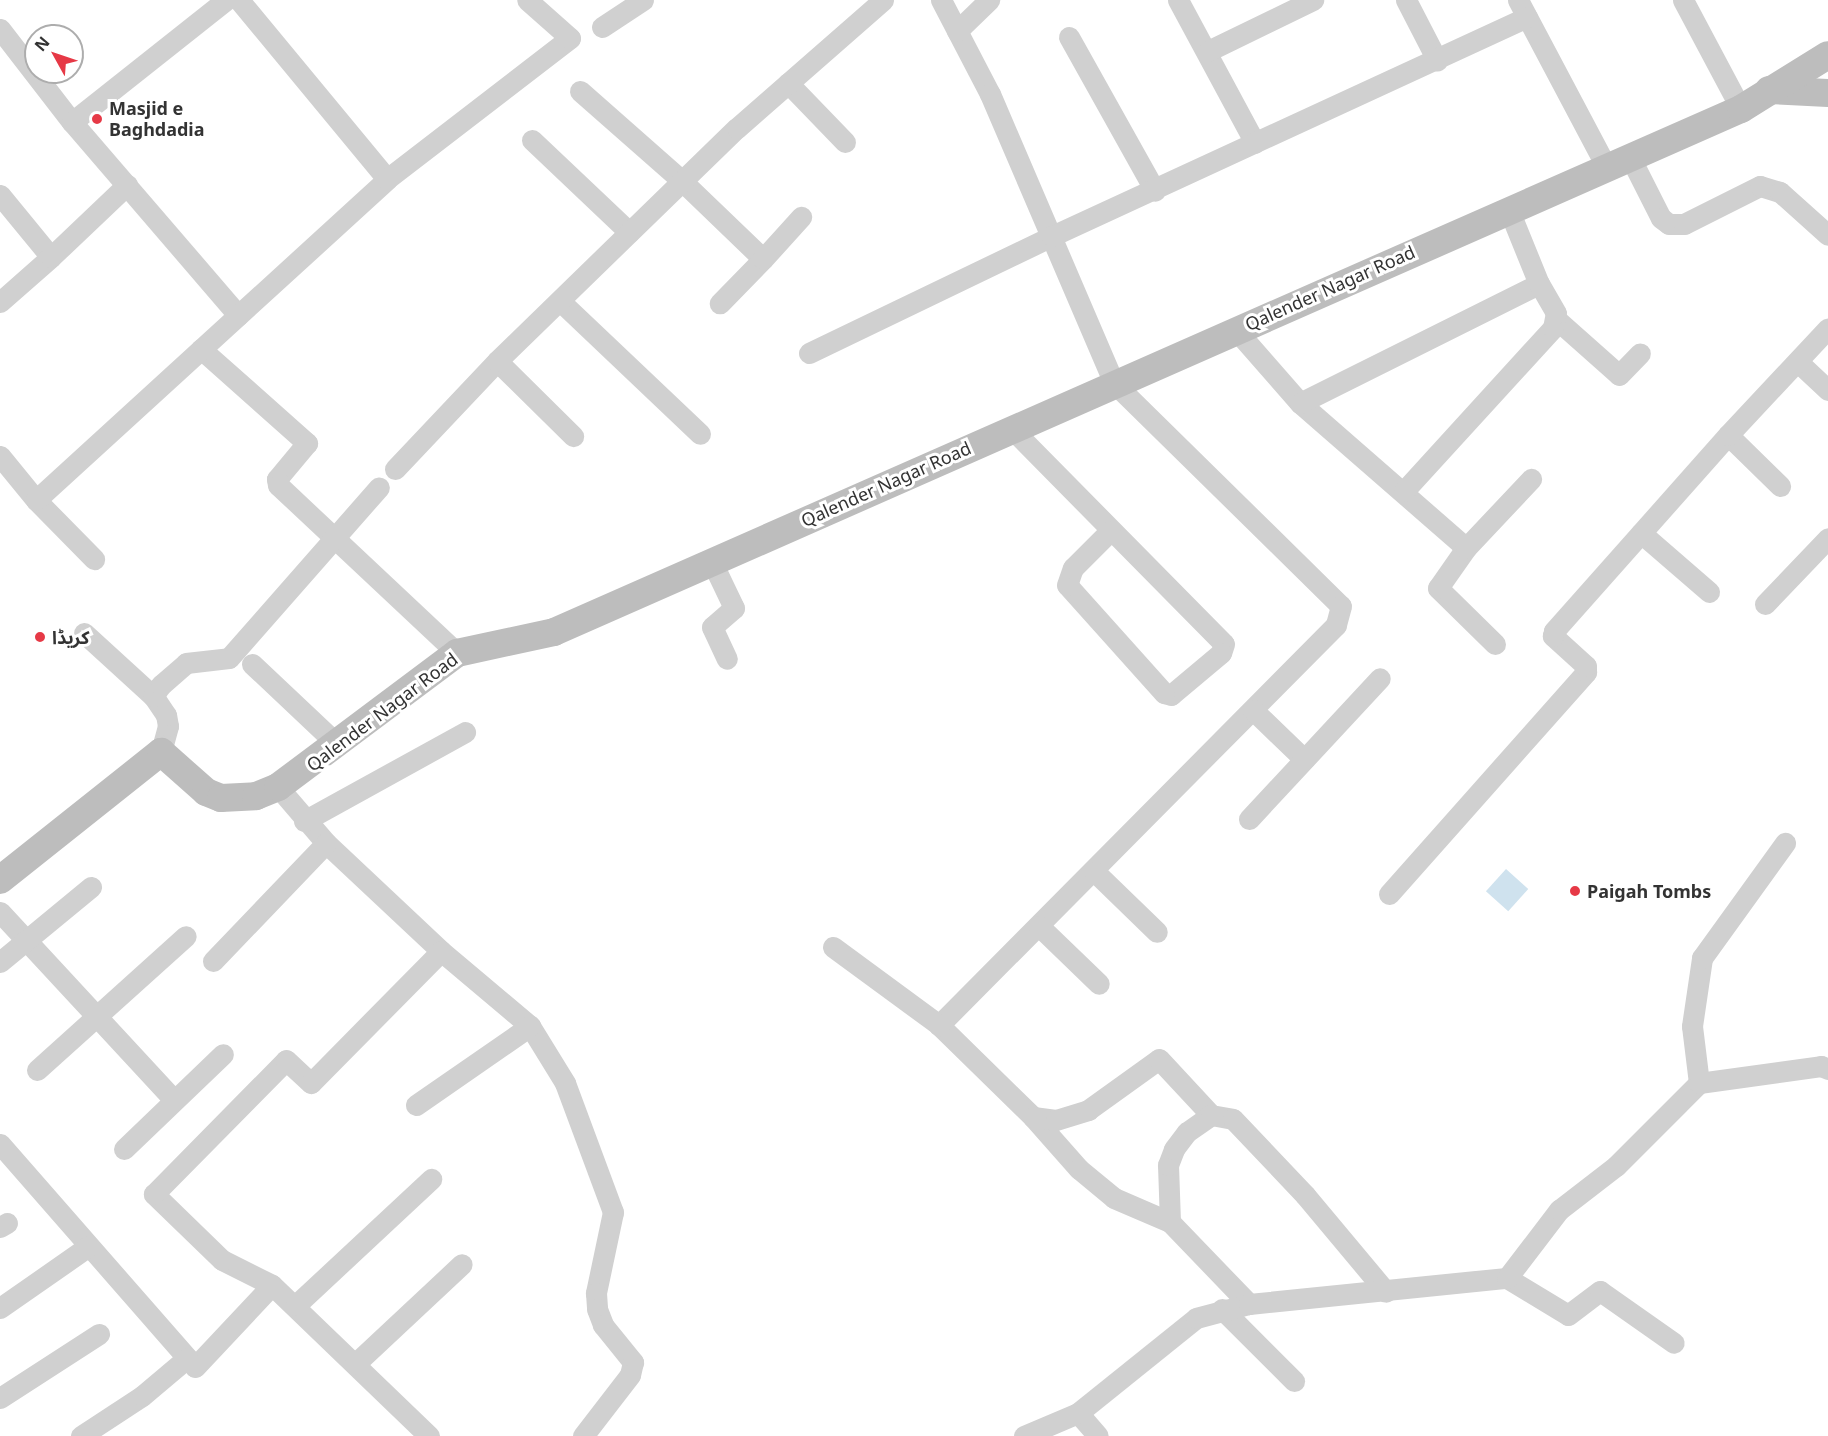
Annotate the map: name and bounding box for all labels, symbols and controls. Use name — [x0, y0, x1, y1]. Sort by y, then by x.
north arrow — [24, 24, 84, 84]
text: N — [29, 32, 54, 56]
place label: Masjid e Baghdadia — [109, 98, 205, 140]
marker: Masjid e Baghdadia — [90, 112, 104, 126]
street label: Qalender Nagar Road — [1242, 241, 1418, 335]
street label: Qalender Nagar Road — [798, 437, 974, 531]
place label: کریڈا — [52, 626, 89, 648]
marker: کریڈا — [33, 630, 47, 644]
street label: Qalender Nagar Road — [302, 648, 462, 776]
place label: Paigah Tombs — [1587, 880, 1711, 902]
marker: Paigah Tombs — [1568, 884, 1582, 898]

